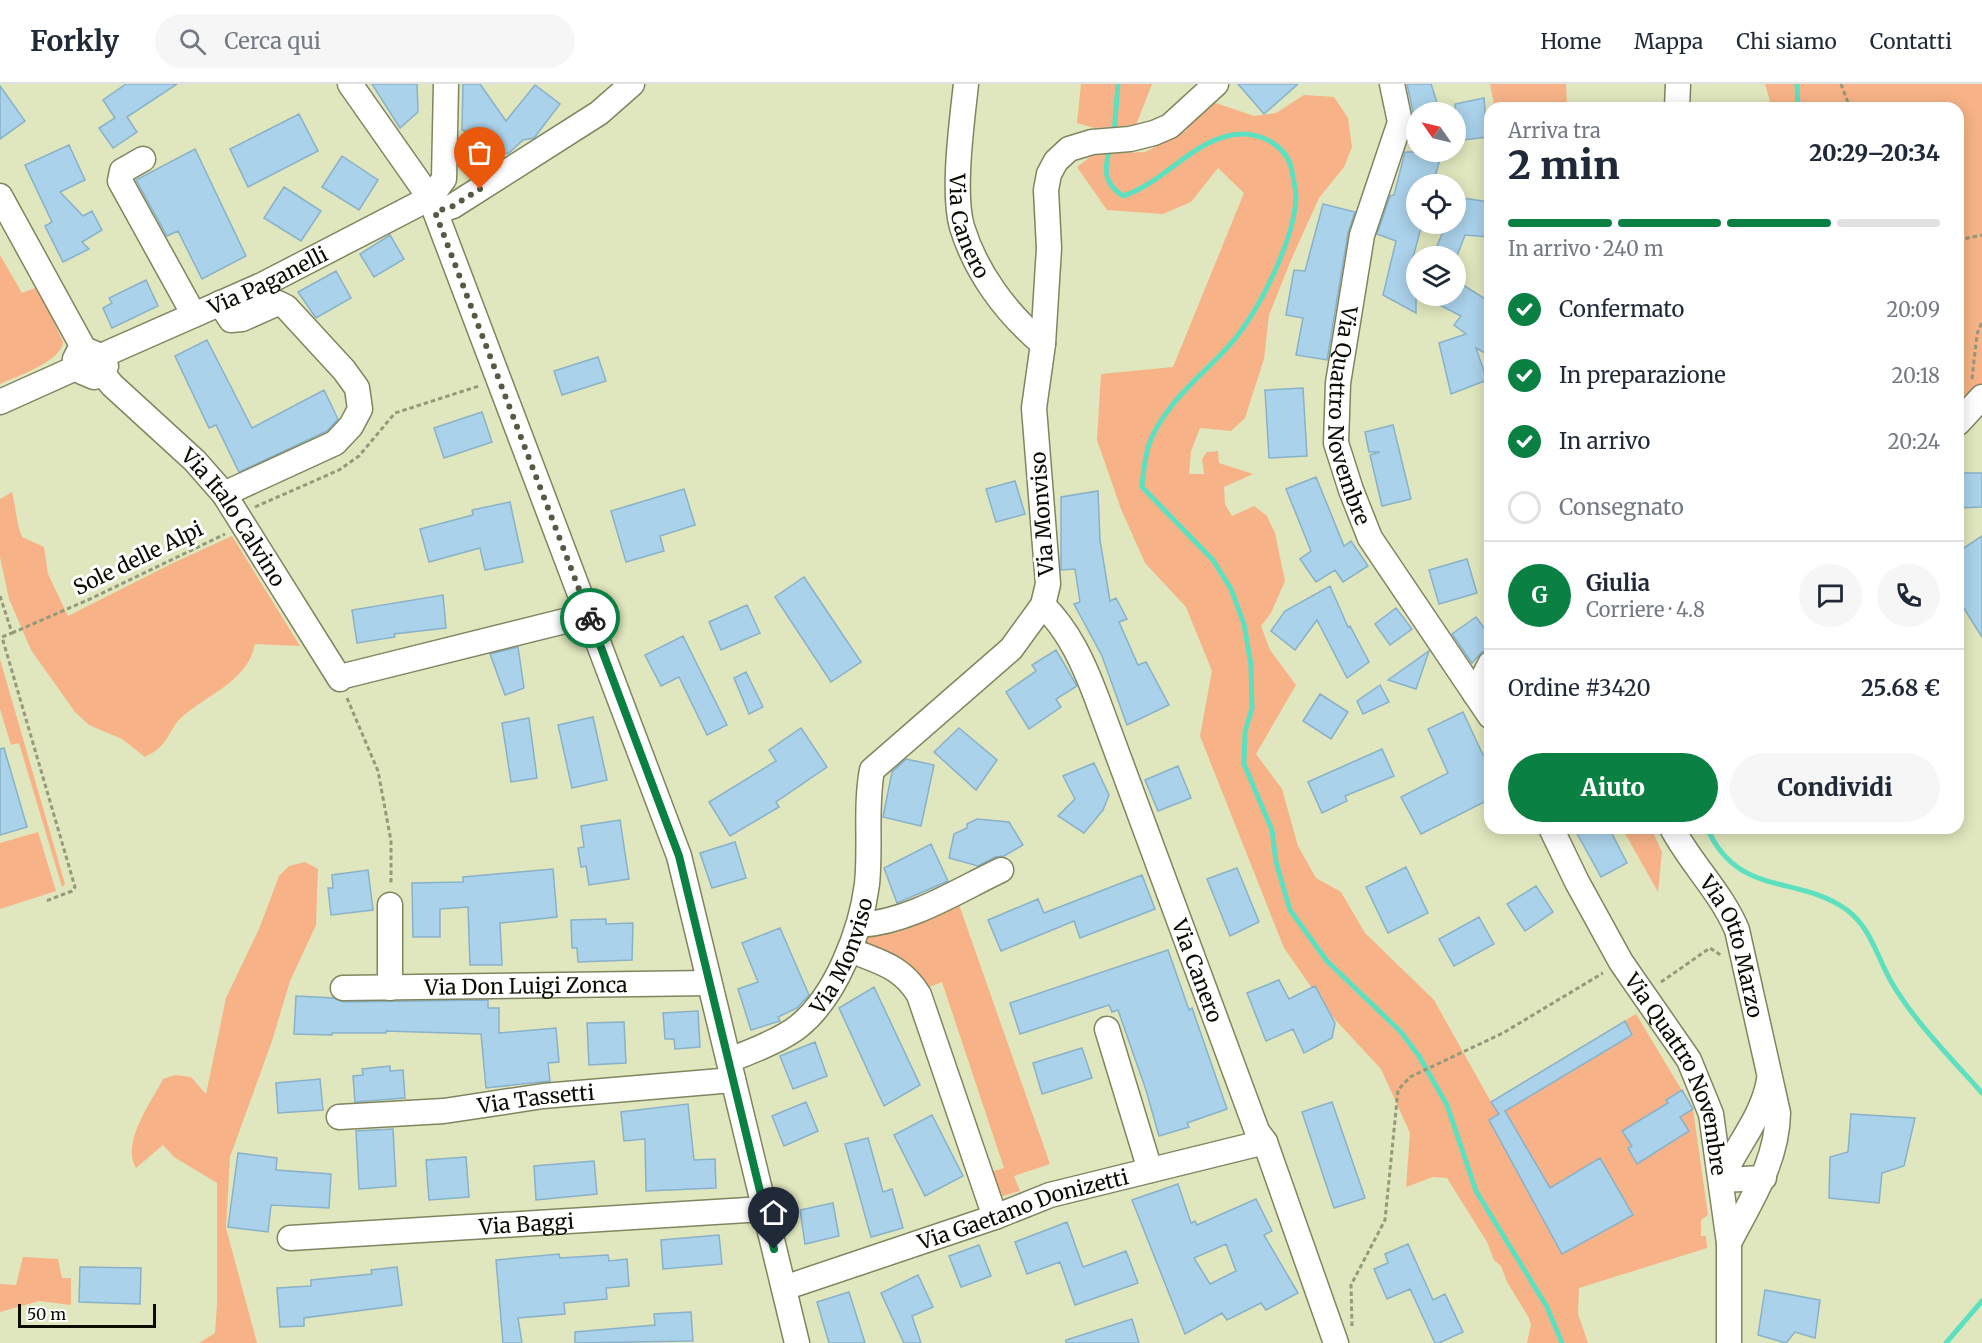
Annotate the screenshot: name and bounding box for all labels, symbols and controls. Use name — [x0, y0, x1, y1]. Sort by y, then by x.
search box — [155, 14, 575, 68]
text: Forkly — [30, 23, 119, 59]
icon: search — [176, 25, 209, 58]
text: Cerca qui — [224, 27, 321, 55]
text: Home — [1541, 28, 1601, 55]
text: Mappa — [1634, 28, 1703, 55]
text: Chi siamo — [1736, 28, 1837, 55]
text: Contatti — [1870, 28, 1952, 55]
north arrow — [1406, 102, 1466, 162]
map controls — [1406, 102, 1466, 306]
text: Arriva tra — [1508, 118, 1601, 143]
pin — [454, 127, 505, 189]
icon: bag — [463, 136, 496, 169]
text: 20:29–20:34 — [1809, 139, 1940, 167]
text: 2 min — [1508, 141, 1620, 190]
street label: Via Canero — [944, 173, 996, 283]
button: locate — [1406, 174, 1466, 234]
text: In arrivo · 240 m — [1508, 236, 1664, 261]
street label: Via Paganelli — [203, 240, 332, 321]
button: layers — [1406, 246, 1466, 306]
icon: check — [1508, 293, 1541, 326]
text: Confermato — [1559, 295, 1684, 323]
text: 20:09 — [1886, 297, 1940, 322]
street label: Via Quattro Novembre — [1322, 303, 1377, 529]
icon: check — [1508, 359, 1541, 392]
text: In preparazione — [1559, 361, 1726, 389]
text: 20:18 — [1892, 363, 1940, 388]
icon: check — [1508, 425, 1541, 458]
text: In arrivo — [1559, 427, 1650, 455]
text: 20:24 — [1888, 429, 1940, 454]
street label: Via Italo Calvino — [175, 441, 292, 591]
street label: Via Monviso — [1024, 451, 1060, 578]
text: Consegnato — [1559, 493, 1684, 521]
street label: Sole delle Alpi — [69, 515, 207, 601]
button: chat — [1799, 564, 1862, 627]
button: phone — [1877, 564, 1940, 627]
text: Giulia — [1586, 569, 1650, 597]
text: G — [1531, 581, 1548, 609]
courier — [560, 588, 620, 648]
text: Corriere · 4.8 — [1586, 597, 1705, 622]
icon: bike — [574, 602, 607, 635]
text: Ordine #3420 — [1508, 674, 1651, 702]
text: 25.68 € — [1861, 674, 1940, 702]
button: Aiuto — [1508, 753, 1718, 822]
button: Condividi — [1730, 753, 1940, 822]
street label: Via Otto Marzo — [1694, 869, 1770, 1020]
street label: Via Monviso — [803, 895, 878, 1020]
street label: Via Canero — [1166, 914, 1229, 1026]
street label: Via Quattro Novembre — [1618, 967, 1733, 1177]
street label: Via Don Luigi Zonca — [423, 971, 628, 1000]
street label: Via Tassetti — [475, 1078, 596, 1119]
street label: Via Gaetano Donizetti — [913, 1163, 1131, 1256]
pin — [748, 1187, 799, 1249]
icon: home — [757, 1196, 790, 1229]
street label: Via Baggi — [477, 1207, 575, 1240]
scale bar — [18, 1301, 156, 1328]
text: 50 m — [27, 1304, 66, 1324]

